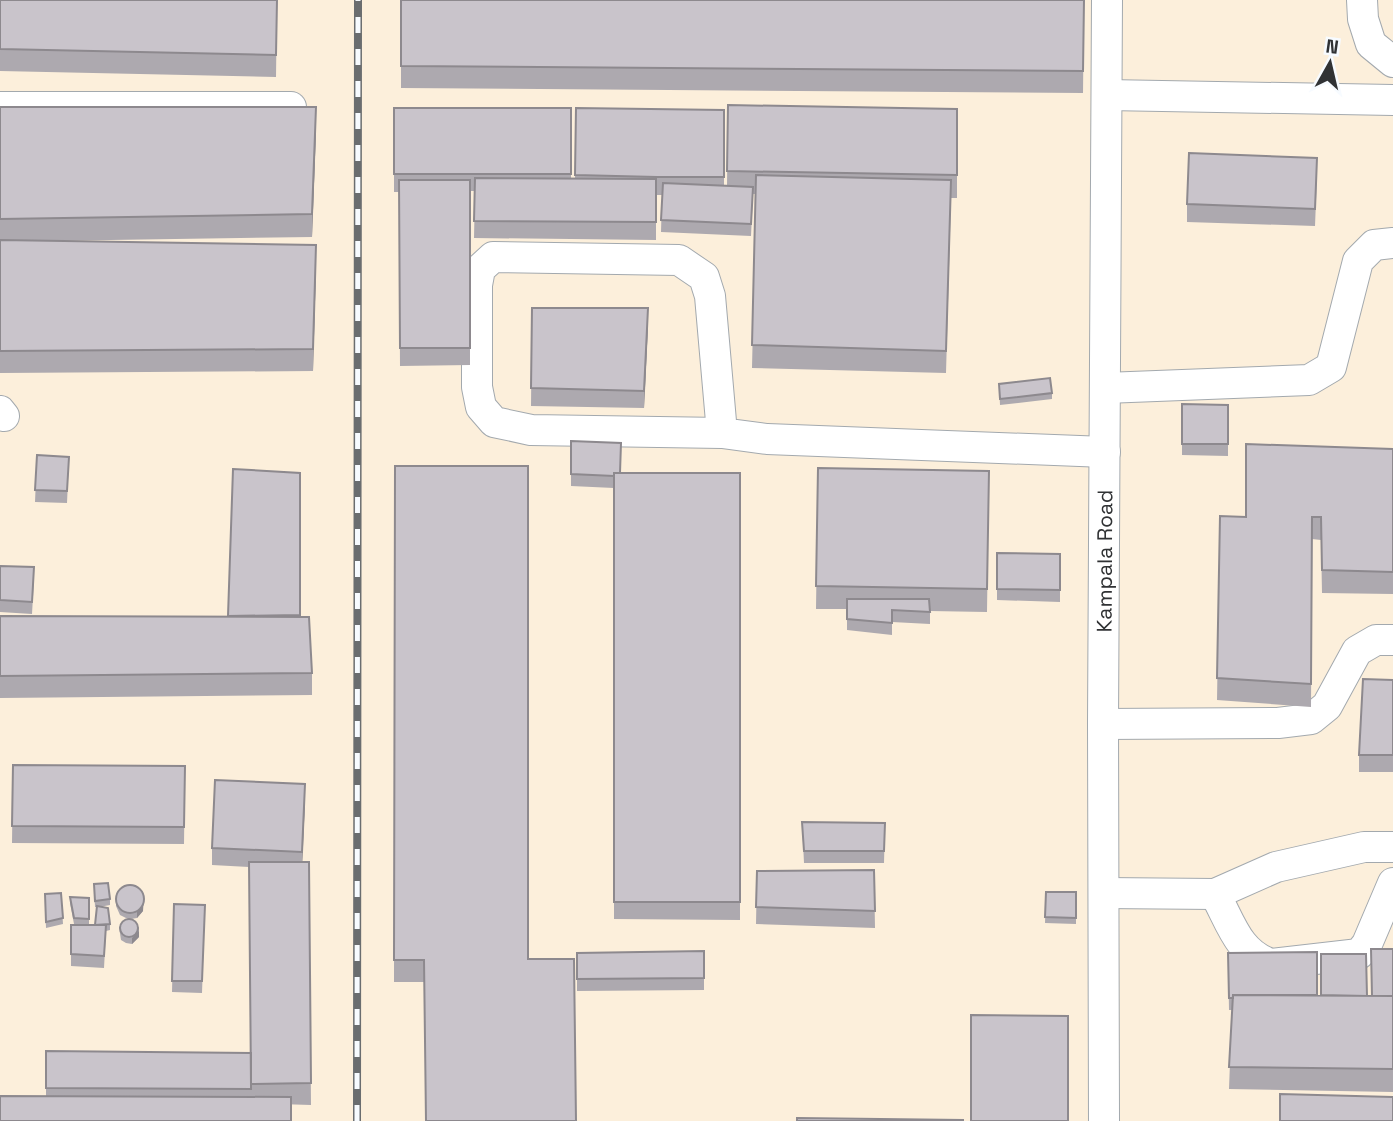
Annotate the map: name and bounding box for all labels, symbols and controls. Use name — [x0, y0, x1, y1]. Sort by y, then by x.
north arrow — [1295, 28, 1365, 98]
text: N — [1324, 33, 1340, 60]
street label: Kampala Road — [1090, 490, 1118, 632]

